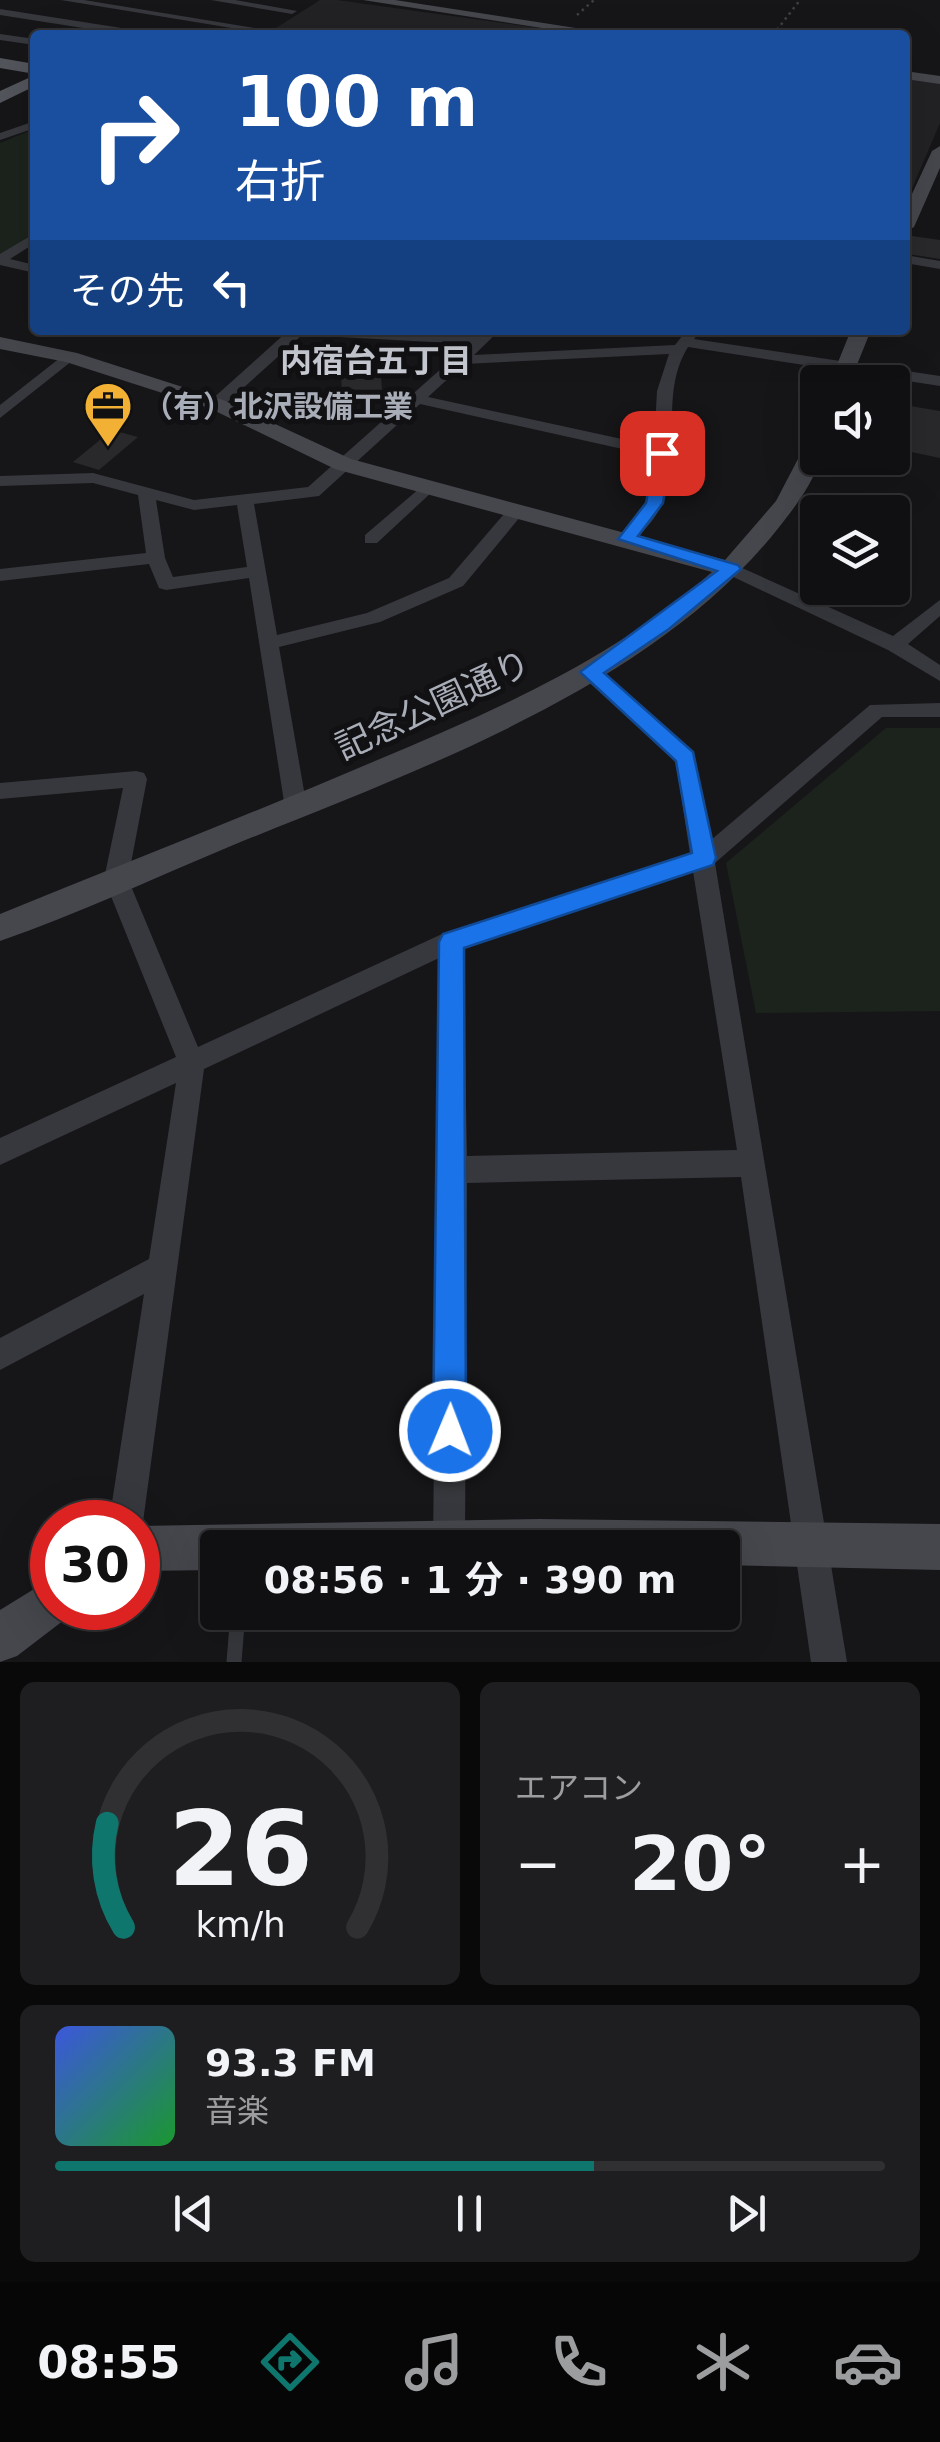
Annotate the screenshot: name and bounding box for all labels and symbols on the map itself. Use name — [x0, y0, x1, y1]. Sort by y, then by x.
district label: 内宿台五丁目 — [280, 342, 472, 380]
office icon: （有）北沢設備工業 — [82, 380, 134, 448]
place label: （有）北沢設備工業 — [143, 389, 413, 424]
pin — [620, 411, 705, 496]
street label: 記念公園通り — [329, 642, 537, 768]
position arrow — [398, 1379, 502, 1483]
speed limit sign: 30 — [30, 1500, 160, 1630]

